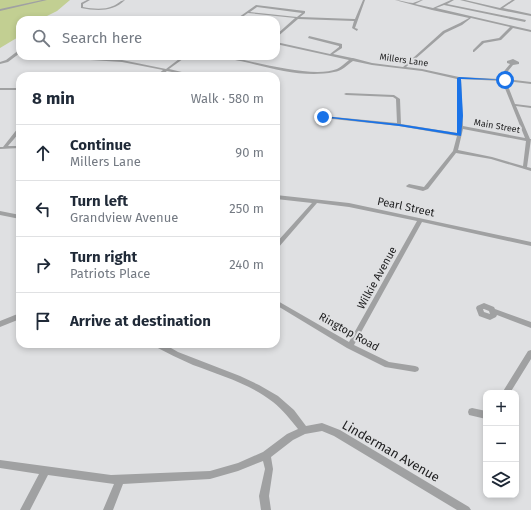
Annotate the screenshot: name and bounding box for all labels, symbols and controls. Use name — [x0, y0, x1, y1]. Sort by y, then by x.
search box — [16, 16, 280, 60]
icon: search — [30, 27, 52, 49]
text: Search here — [62, 29, 142, 47]
street label: Millers Lane — [379, 52, 429, 68]
route start — [496, 71, 514, 89]
text: 8 min — [32, 88, 75, 109]
text: Walk · 580 m — [191, 91, 264, 106]
route end — [314, 108, 332, 126]
street label: Main Street — [473, 117, 522, 135]
text: Continue — [70, 136, 131, 154]
icon: ahead — [32, 142, 54, 164]
text: 90 m — [235, 145, 264, 160]
text: Millers Lane — [70, 154, 141, 169]
text: Turn left — [70, 192, 128, 210]
street label: Pearl Street — [376, 195, 436, 219]
icon: left — [32, 198, 54, 220]
text: 250 m — [229, 201, 264, 216]
text: Grandview Avenue — [70, 210, 178, 225]
street label: Wilkie Avenue — [354, 244, 400, 312]
text: Turn right — [70, 248, 137, 266]
icon: right — [32, 254, 54, 276]
text: 240 m — [229, 257, 264, 272]
text: Patriots Place — [70, 266, 150, 281]
icon: arrive — [32, 310, 54, 332]
street label: Ringtop Road — [317, 310, 381, 354]
text: Arrive at destination — [70, 312, 211, 330]
map controls — [483, 390, 519, 498]
button: + — [483, 390, 519, 426]
street label: Linderman Avenue — [340, 417, 442, 485]
button: − — [483, 426, 519, 462]
button: layers — [483, 462, 519, 498]

